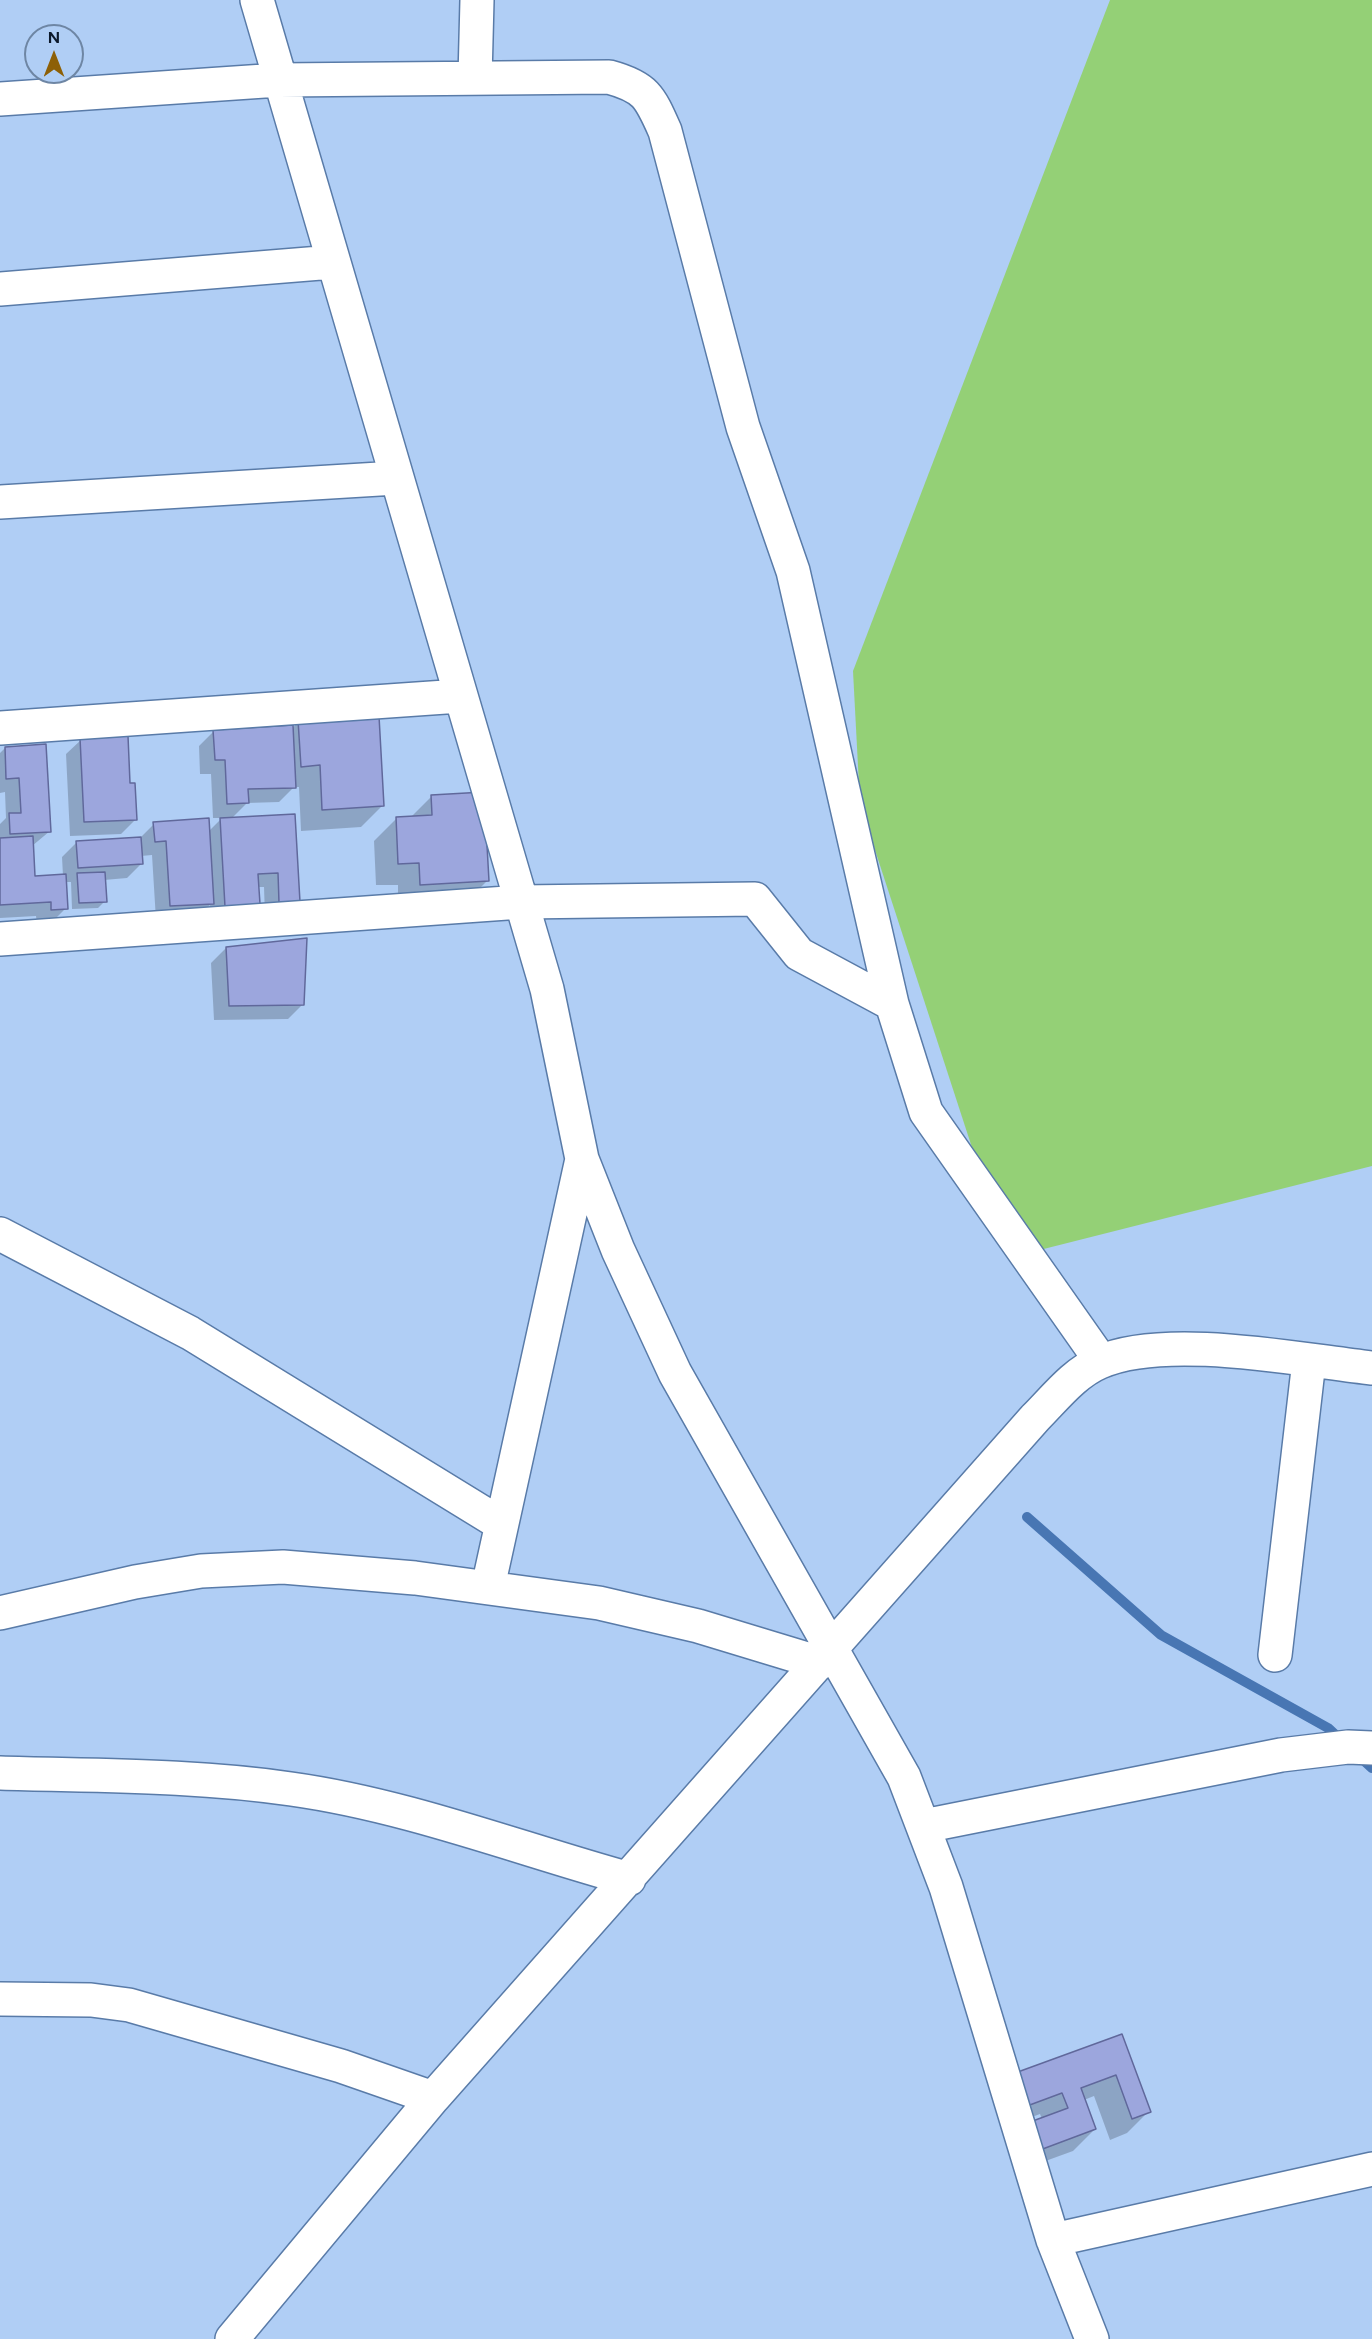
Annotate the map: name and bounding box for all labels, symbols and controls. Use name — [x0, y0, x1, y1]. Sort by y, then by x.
north arrow — [24, 24, 84, 84]
text: N — [48, 28, 60, 47]

